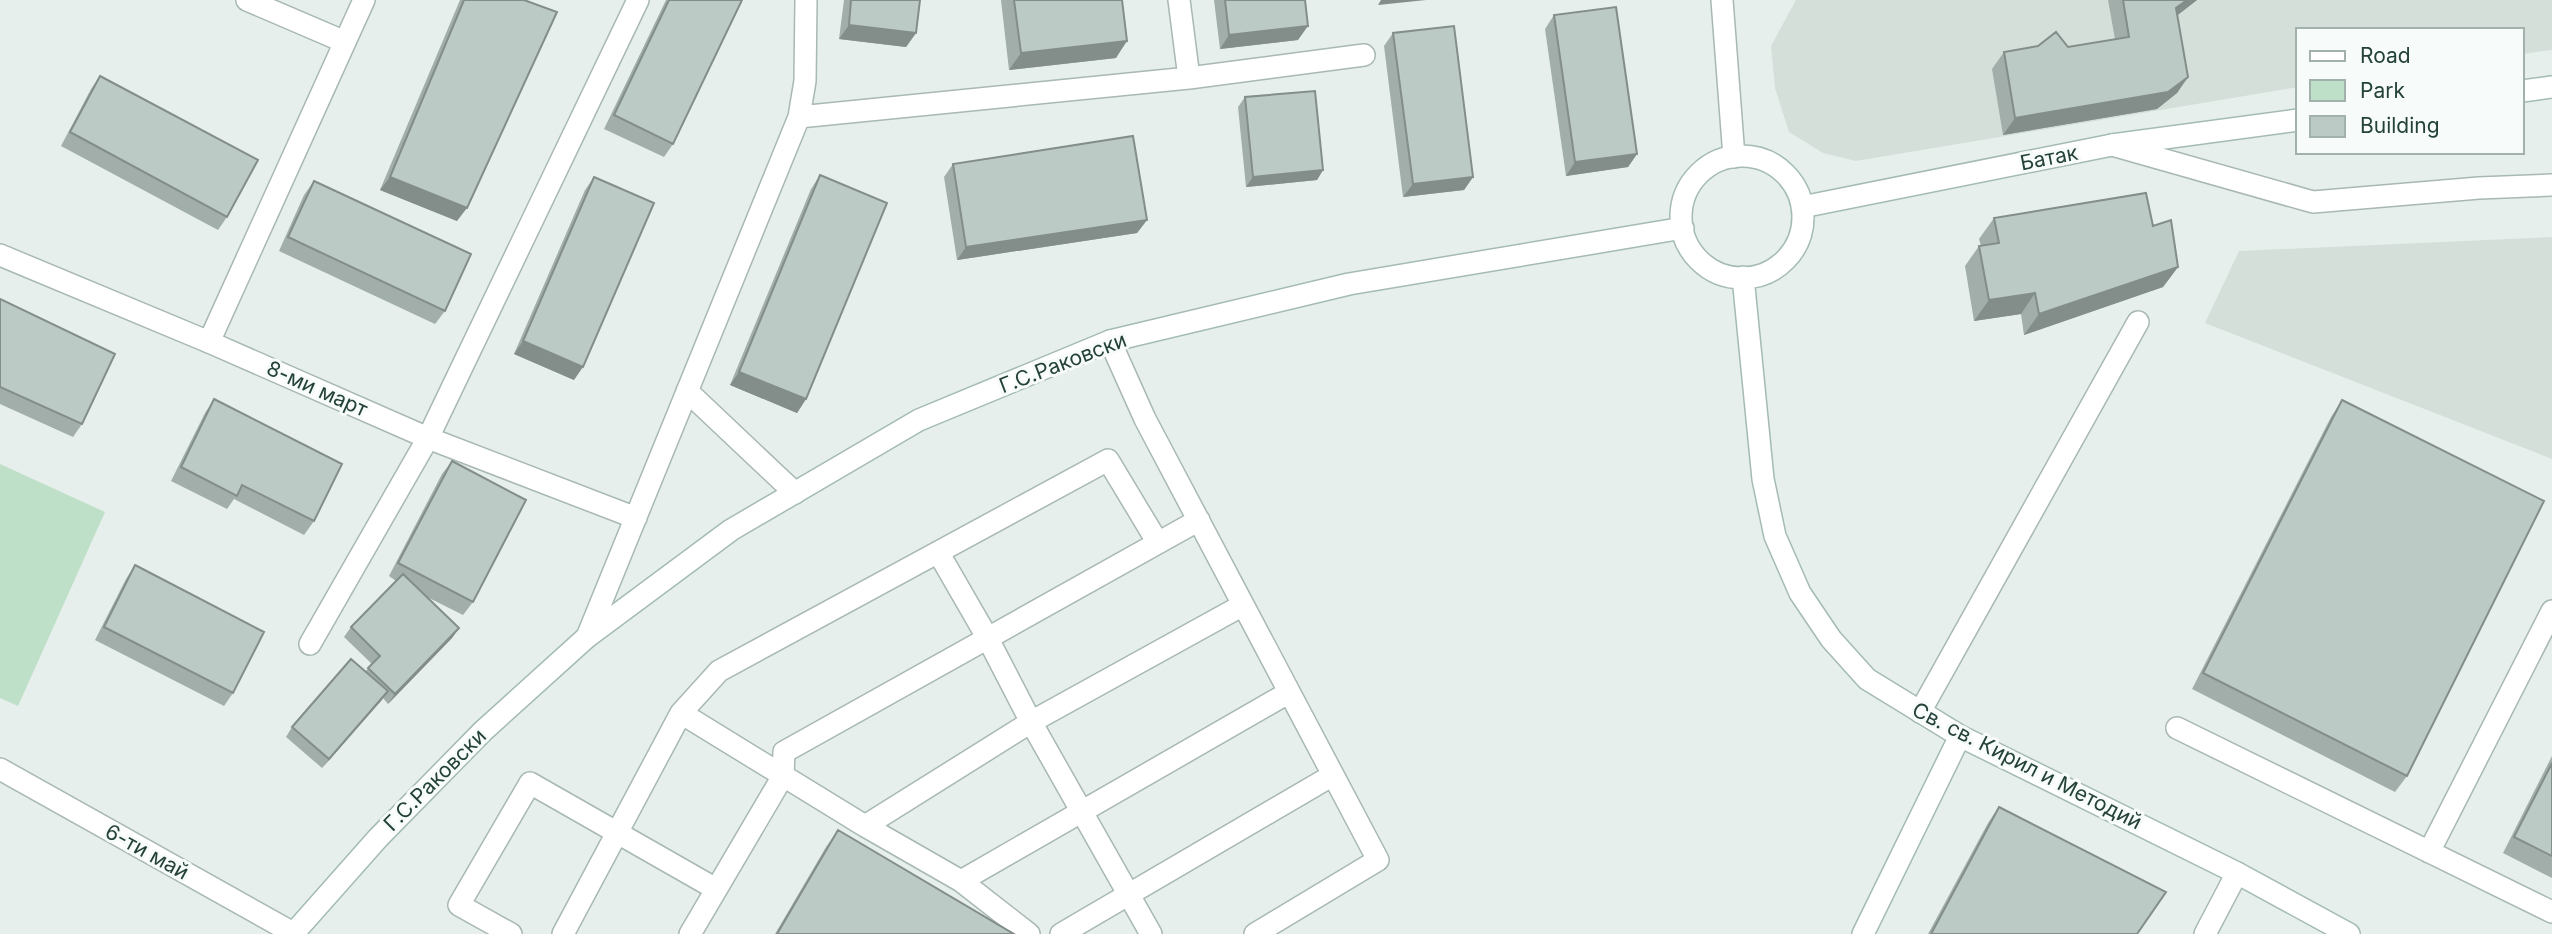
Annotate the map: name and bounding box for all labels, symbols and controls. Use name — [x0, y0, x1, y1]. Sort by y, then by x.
legend — [2296, 28, 2524, 154]
text: Road — [2360, 43, 2411, 68]
text: Park — [2360, 78, 2405, 103]
text: Building — [2360, 113, 2440, 138]
street label: Батак — [2018, 140, 2081, 175]
street label: Г.С.Раковски — [996, 327, 1130, 398]
street label: 8-ми март — [263, 355, 372, 422]
street label: Св. св. Кирил и Методий — [1908, 697, 2146, 834]
street label: Г.С.Раковски — [378, 723, 491, 836]
street label: 6-ти май — [101, 818, 193, 885]

